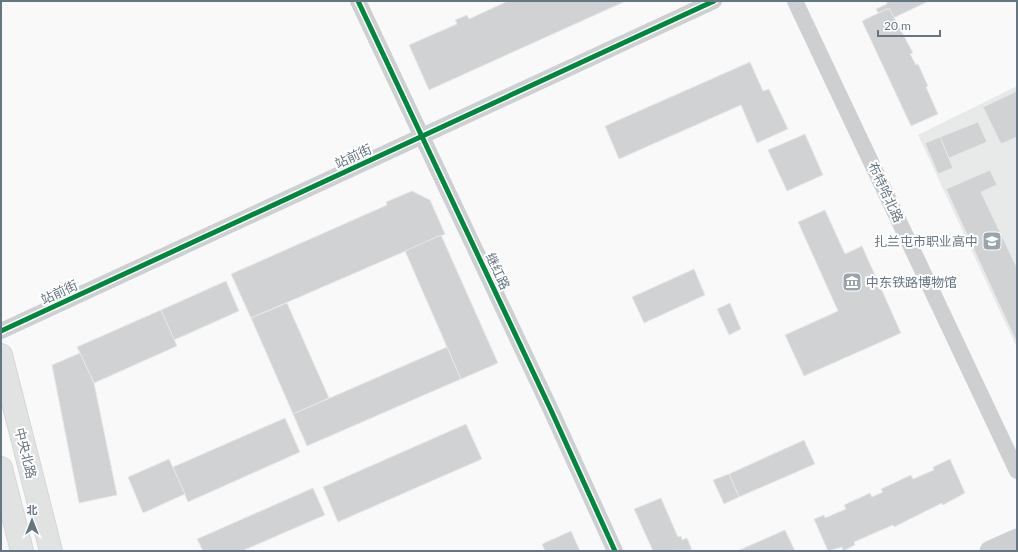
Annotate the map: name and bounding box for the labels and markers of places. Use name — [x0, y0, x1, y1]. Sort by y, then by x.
school or university icon: 扎兰屯市职业高中 — [981, 230, 1003, 252]
place label: 扎兰屯市职业高中 — [874, 233, 978, 249]
museum icon: 中东铁路博物馆 — [841, 271, 863, 293]
place label: 中东铁路博物馆 — [866, 274, 957, 290]

